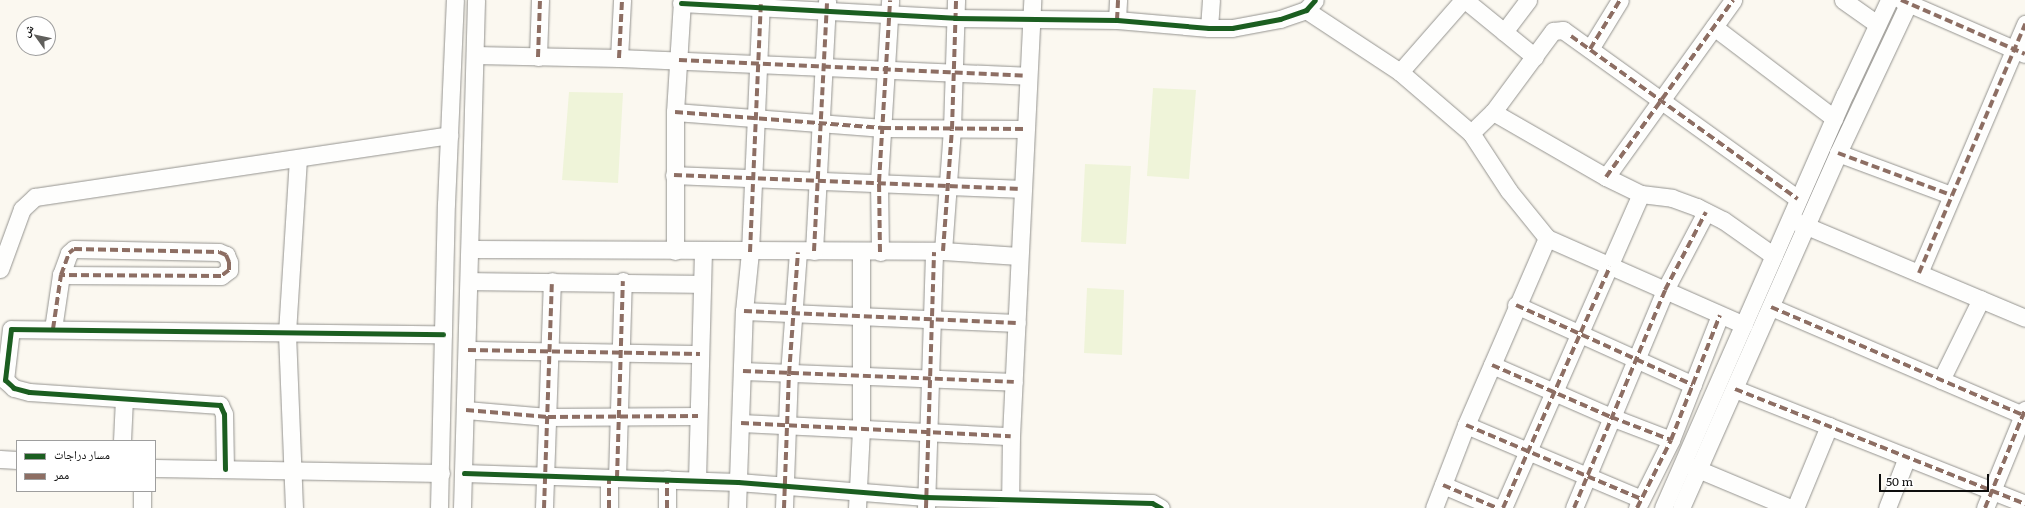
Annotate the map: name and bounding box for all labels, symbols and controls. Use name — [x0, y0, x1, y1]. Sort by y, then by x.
north arrow — [16, 16, 56, 56]
text: ش — [17, 21, 37, 39]
legend — [16, 440, 156, 492]
text: مسار دراجات — [54, 445, 110, 463]
text: ممر — [54, 465, 69, 483]
scale bar — [1881, 466, 1991, 492]
text: 50 m — [1886, 472, 1913, 490]

